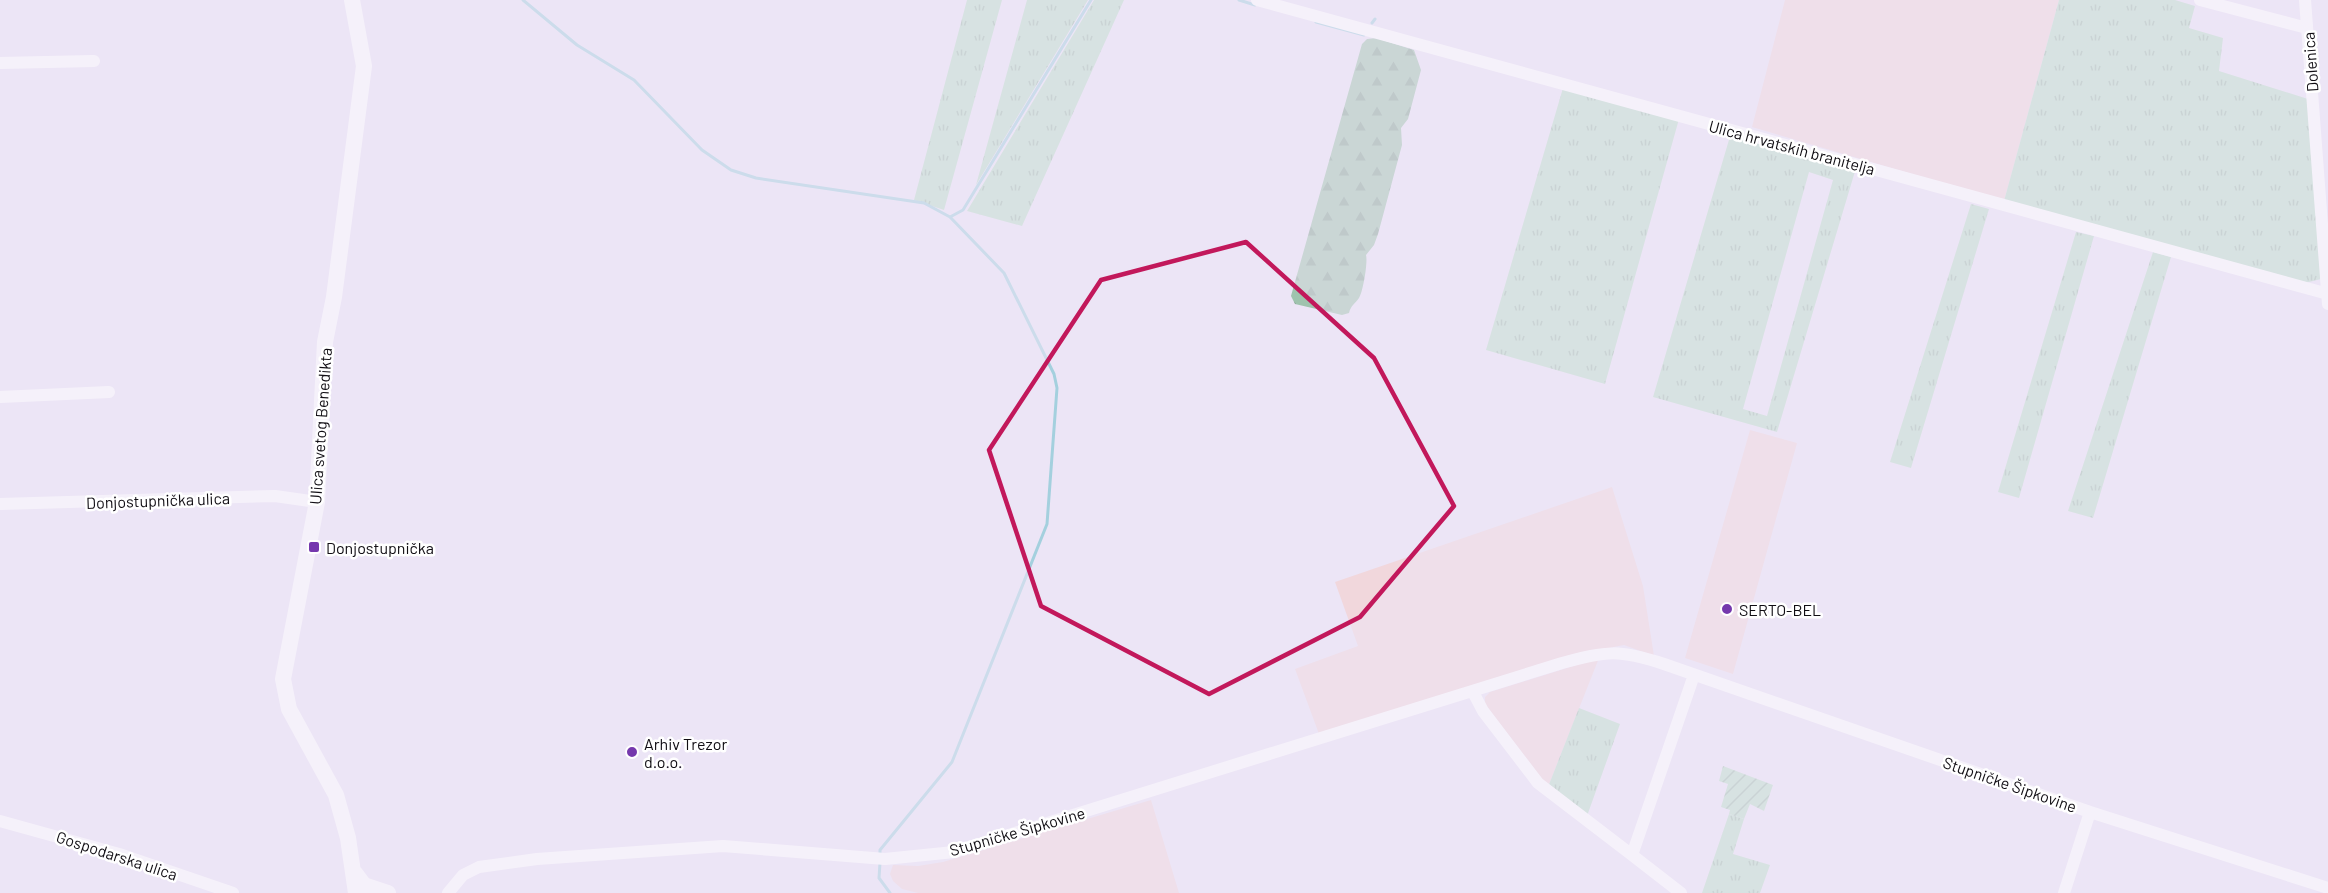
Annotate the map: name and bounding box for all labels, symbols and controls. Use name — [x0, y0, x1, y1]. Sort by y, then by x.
street label: Dolenica — [2298, 31, 2322, 93]
street label: Ulica hrvatskih branitelja — [1707, 116, 1877, 178]
street label: Ulica svetog Benedikta — [305, 347, 335, 505]
street label: Donjostupnička ulica — [86, 488, 230, 512]
place label: Donjostupnička — [326, 538, 434, 557]
marker: Donjostupnička — [307, 540, 321, 554]
place label: SERTO-BEL — [1739, 600, 1821, 619]
marker: SERTO-BEL — [1720, 602, 1734, 616]
place label: Arhiv Trezor d.o.o. — [644, 734, 727, 771]
marker: Arhiv Trezor d.o.o. — [625, 745, 639, 759]
street label: Stupničke Šipkovine — [1941, 752, 2079, 816]
street label: Stupničke Šipkovine — [947, 803, 1087, 859]
street label: Gospodarska ulica — [54, 826, 180, 884]

